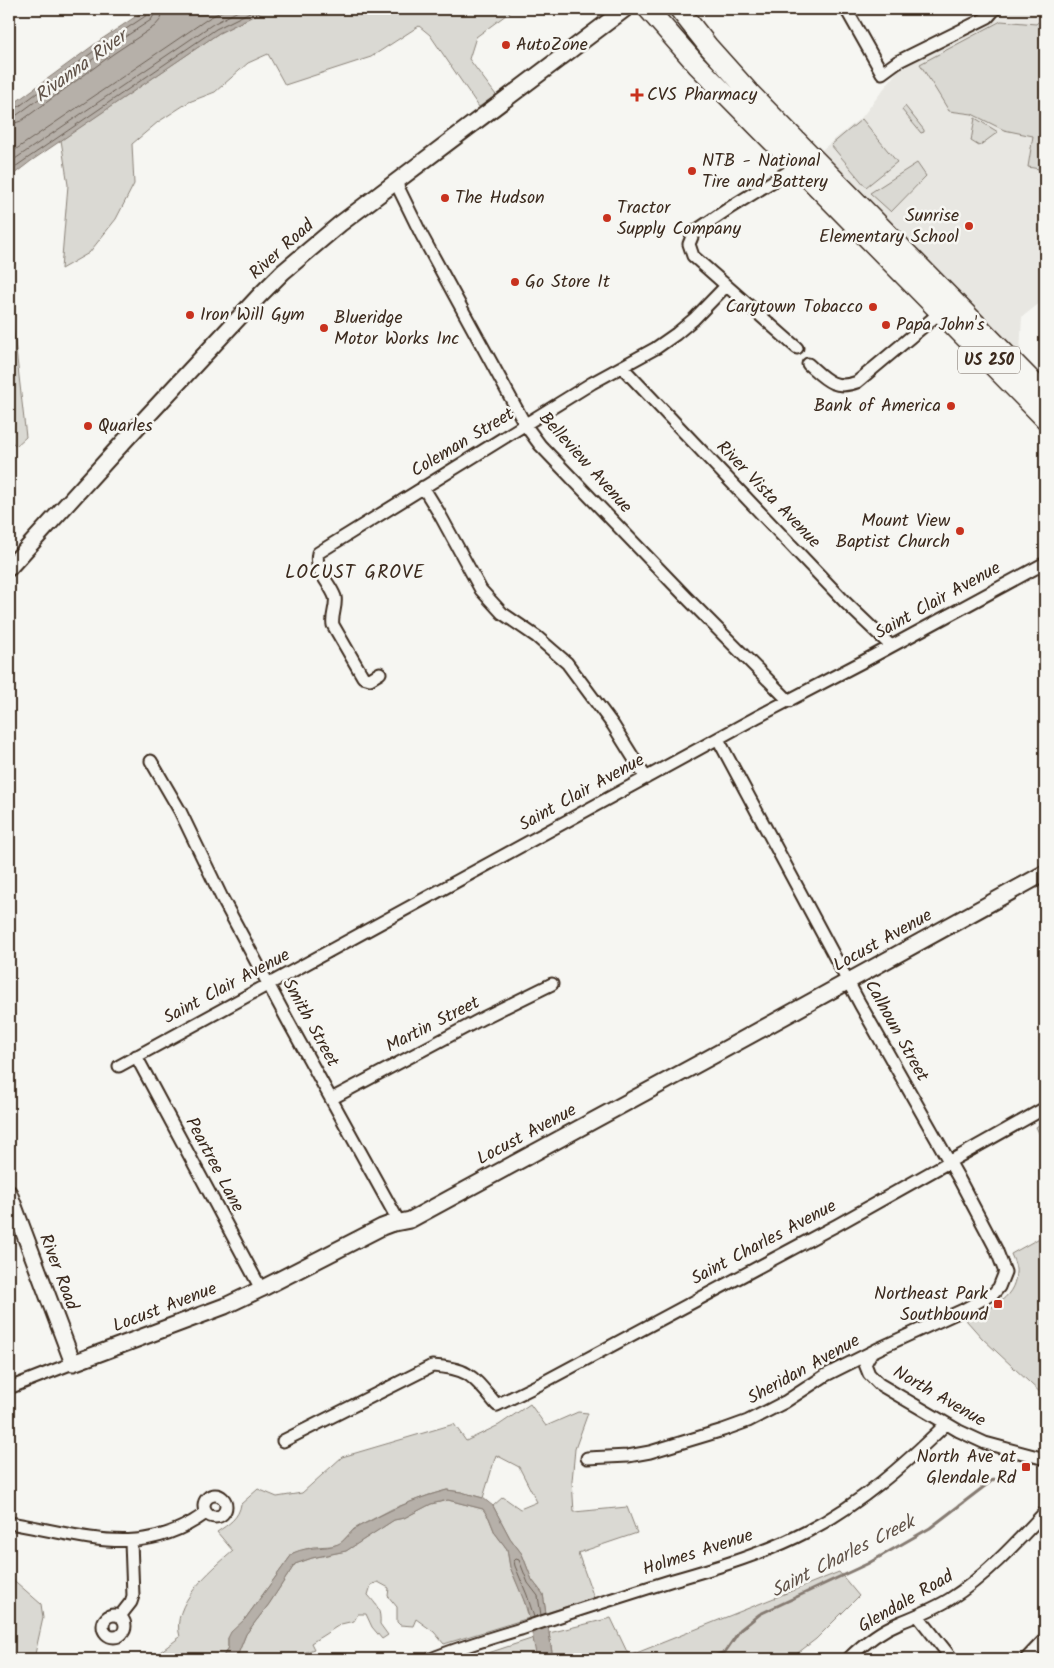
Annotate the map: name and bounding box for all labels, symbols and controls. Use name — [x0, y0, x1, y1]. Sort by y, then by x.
water label: Rivanna River — [29, 21, 136, 111]
place label: AutoZone — [516, 31, 588, 60]
marker: AutoZone — [500, 39, 512, 51]
place label: CVS Pharmacy — [647, 81, 758, 110]
marker: CVS Pharmacy — [631, 89, 643, 101]
place label: NTB - National Tire and Battery — [702, 147, 828, 197]
marker: NTB - National Tire and Battery — [686, 165, 698, 177]
place label: The Hudson — [455, 184, 545, 213]
marker: The Hudson — [439, 192, 451, 204]
place label: Tractor Supply Company — [617, 194, 741, 244]
place label: Sunrise Elementary School — [819, 202, 960, 252]
street label: River Road — [243, 212, 322, 287]
marker: Tractor Supply Company — [601, 212, 613, 224]
marker: Sunrise Elementary School — [963, 220, 975, 232]
place label: Go Store It — [525, 268, 611, 297]
marker: Go Store It — [509, 276, 521, 288]
place label: Carytown Tobacco — [725, 293, 863, 322]
place label: Iron Will Gym — [200, 301, 305, 330]
marker: Carytown Tobacco — [867, 301, 879, 313]
place label: Blueridge Motor Works Inc — [334, 304, 459, 354]
marker: Iron Will Gym — [184, 309, 196, 321]
place label: Papa John's — [896, 311, 985, 340]
marker: Papa John's — [880, 319, 892, 331]
marker: Blueridge Motor Works Inc — [318, 322, 330, 334]
road number: US 250 — [958, 346, 1020, 374]
place label: Bank of America — [814, 392, 941, 421]
street label: Coleman Street — [406, 400, 521, 485]
marker: Bank of America — [945, 400, 957, 412]
street label: Belleview Avenue — [531, 405, 639, 521]
place label: Quarles — [98, 412, 153, 441]
marker: Quarles — [82, 420, 94, 432]
street label: River Vista Avenue — [709, 434, 827, 556]
place label: Mount View Baptist Church — [836, 507, 951, 557]
marker: Mount View Baptist Church — [954, 525, 966, 537]
street label: Saint Clair Avenue — [870, 554, 1006, 648]
district label: LOCUST GROVE — [285, 558, 425, 588]
street label: Saint Clair Avenue — [514, 746, 650, 840]
street label: Locust Avenue — [828, 902, 938, 980]
street label: Saint Clair Avenue — [158, 941, 296, 1033]
street label: Smith Street — [274, 973, 347, 1074]
street label: Calhoun Street — [856, 975, 936, 1088]
street label: Martin Street — [381, 988, 486, 1061]
street label: Locust Avenue — [472, 1096, 582, 1174]
street label: Peartree Lane — [177, 1112, 251, 1218]
street label: Saint Charles Avenue — [686, 1192, 842, 1294]
street label: River Road — [30, 1230, 86, 1315]
street label: Locust Avenue — [109, 1275, 221, 1341]
place label: Northeast Park Southbound — [874, 1280, 989, 1330]
marker: Northeast Park Southbound — [992, 1298, 1004, 1310]
street label: Sheridan Avenue — [742, 1327, 866, 1413]
street label: North Avenue — [887, 1359, 991, 1435]
place label: North Ave at Glendale Rd — [917, 1443, 1017, 1493]
marker: North Ave at Glendale Rd — [1020, 1461, 1032, 1473]
water label: Saint Charles Creek — [766, 1506, 923, 1606]
street label: Holmes Avenue — [639, 1521, 757, 1585]
street label: Glendale Road — [853, 1562, 960, 1641]

